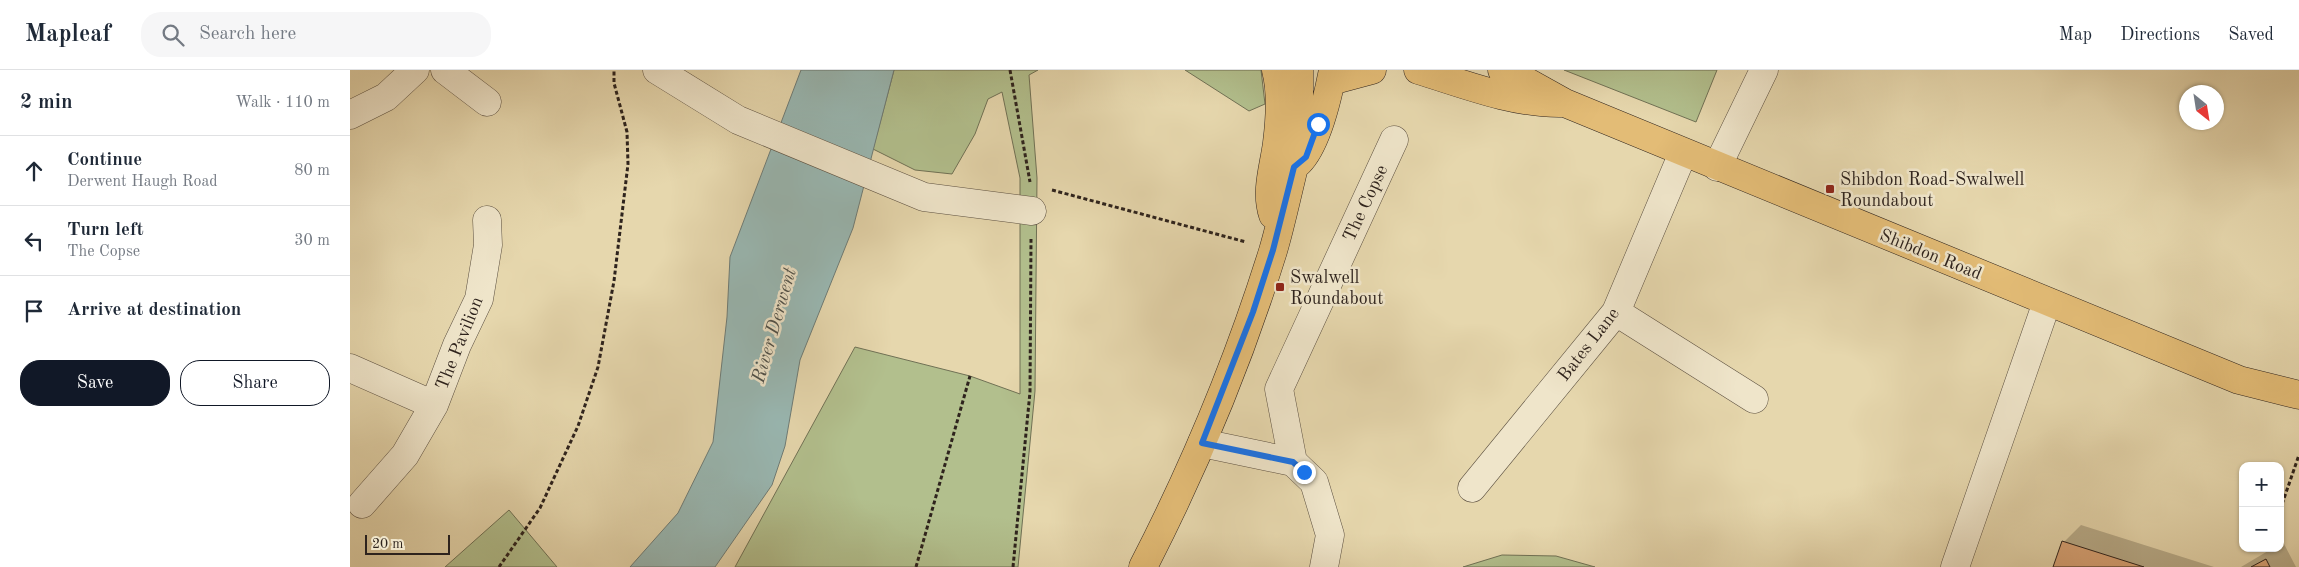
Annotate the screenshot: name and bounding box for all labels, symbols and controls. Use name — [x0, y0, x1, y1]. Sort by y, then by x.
search box — [141, 12, 491, 57]
icon: search — [159, 21, 187, 49]
text: Mapleaf — [25, 23, 111, 47]
text: Search here — [199, 25, 296, 44]
text: Map — [2059, 26, 2092, 44]
text: Directions — [2120, 26, 2200, 44]
text: Saved — [2228, 26, 2274, 44]
north arrow — [2179, 85, 2224, 130]
text: 2 min — [20, 92, 73, 113]
text: Walk · 110 m — [235, 95, 330, 111]
route start — [1307, 113, 1330, 136]
text: Continue — [67, 151, 142, 170]
icon: ahead — [20, 157, 48, 185]
street label: The Copse — [1340, 162, 1391, 245]
text: 80 m — [294, 163, 330, 179]
place label: Shibdon Road-Swalwell Roundabout — [1840, 171, 2024, 210]
text: Derwent Haugh Road — [67, 174, 218, 190]
marker: Shibdon Road-Swalwell Roundabout — [1824, 183, 1836, 195]
text: Turn left — [67, 221, 144, 240]
street label: Shibdon Road — [1877, 226, 1984, 284]
icon: left — [20, 227, 48, 255]
text: 30 m — [294, 233, 330, 249]
text: The Copse — [67, 244, 140, 260]
water label: River Derwent — [750, 265, 801, 386]
place label: Swalwell Roundabout — [1290, 269, 1384, 308]
marker: Swalwell Roundabout — [1274, 281, 1286, 293]
street label: The Pavilion — [433, 294, 487, 392]
icon: arrive — [20, 297, 48, 325]
text: Arrive at destination — [67, 301, 241, 320]
street label: Bates Lane — [1555, 305, 1623, 385]
button: Save — [20, 360, 170, 406]
button: Share — [180, 360, 330, 406]
route end — [1293, 461, 1316, 484]
map controls — [2239, 462, 2284, 552]
button: + — [2239, 462, 2284, 507]
button: − — [2239, 507, 2284, 552]
scale bar — [365, 532, 450, 555]
text: 20 m — [372, 537, 403, 551]

